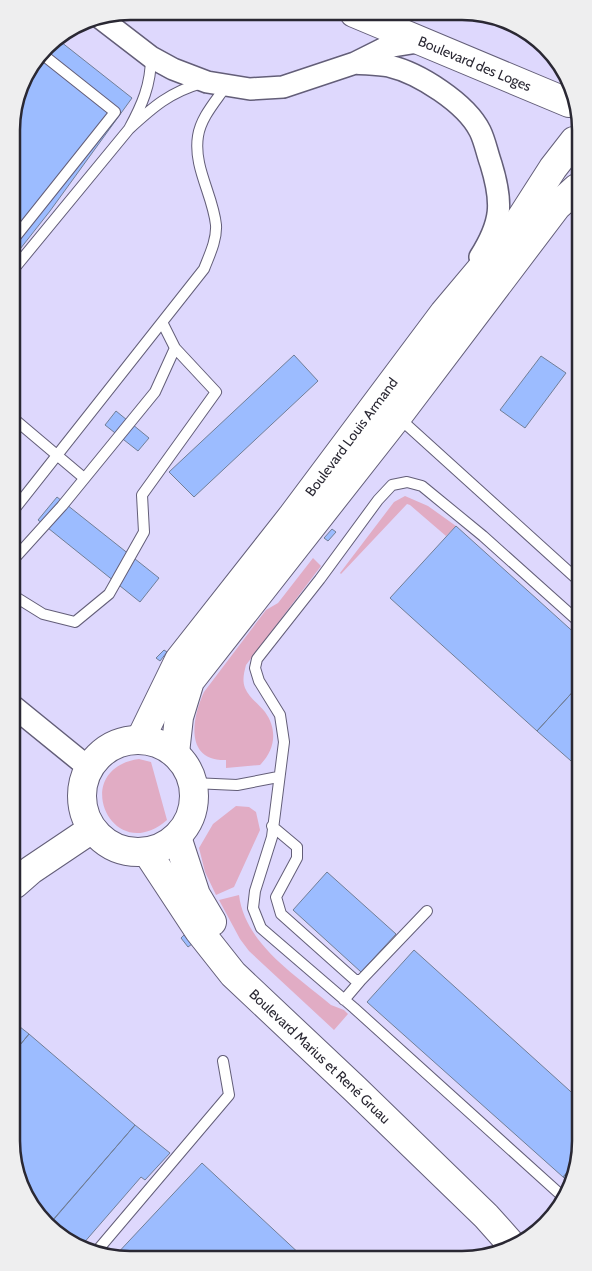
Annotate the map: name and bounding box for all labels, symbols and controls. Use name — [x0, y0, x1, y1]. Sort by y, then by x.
street label: Boulevard des Loges — [416, 32, 534, 95]
street label: Boulevard Louis Armand — [301, 374, 402, 500]
street label: Boulevard Marius et René Gruau — [245, 985, 394, 1127]

